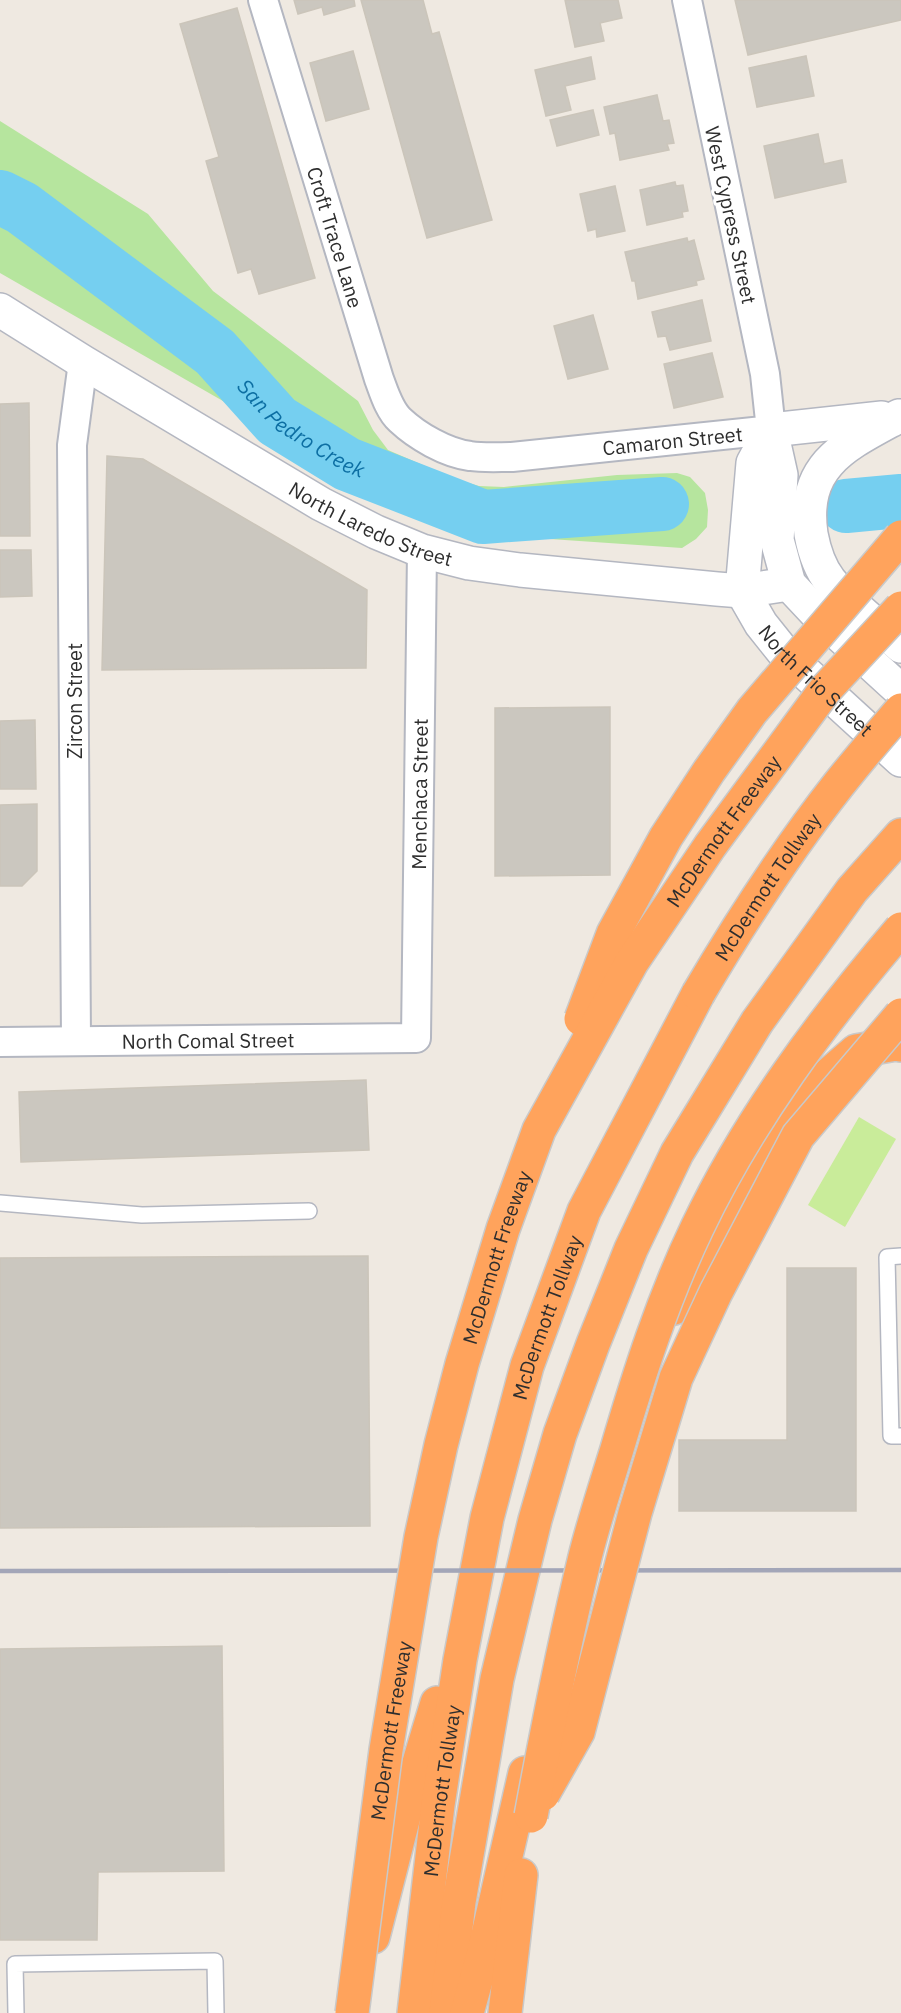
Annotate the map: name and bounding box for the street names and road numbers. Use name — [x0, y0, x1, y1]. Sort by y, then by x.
street label: West Cypress Street — [699, 124, 763, 306]
street label: Croft Trace Lane — [301, 163, 370, 311]
street label: Camaron Street — [601, 420, 744, 461]
street label: North Laredo Street — [284, 475, 455, 572]
street label: North Frio Street — [753, 619, 879, 742]
street label: Zircon Street — [61, 643, 88, 759]
street label: Menchaca Street — [405, 718, 433, 870]
street label: McDermott Freeway — [659, 749, 786, 912]
street label: McDermott Tollway — [708, 807, 826, 966]
street label: North Comal Street — [121, 1026, 295, 1054]
street label: McDermott Freeway — [455, 1167, 537, 1347]
street label: McDermott Tollway — [505, 1231, 588, 1403]
street label: McDermott Freeway — [364, 1639, 417, 1822]
street label: McDermott Tollway — [416, 1703, 467, 1878]

